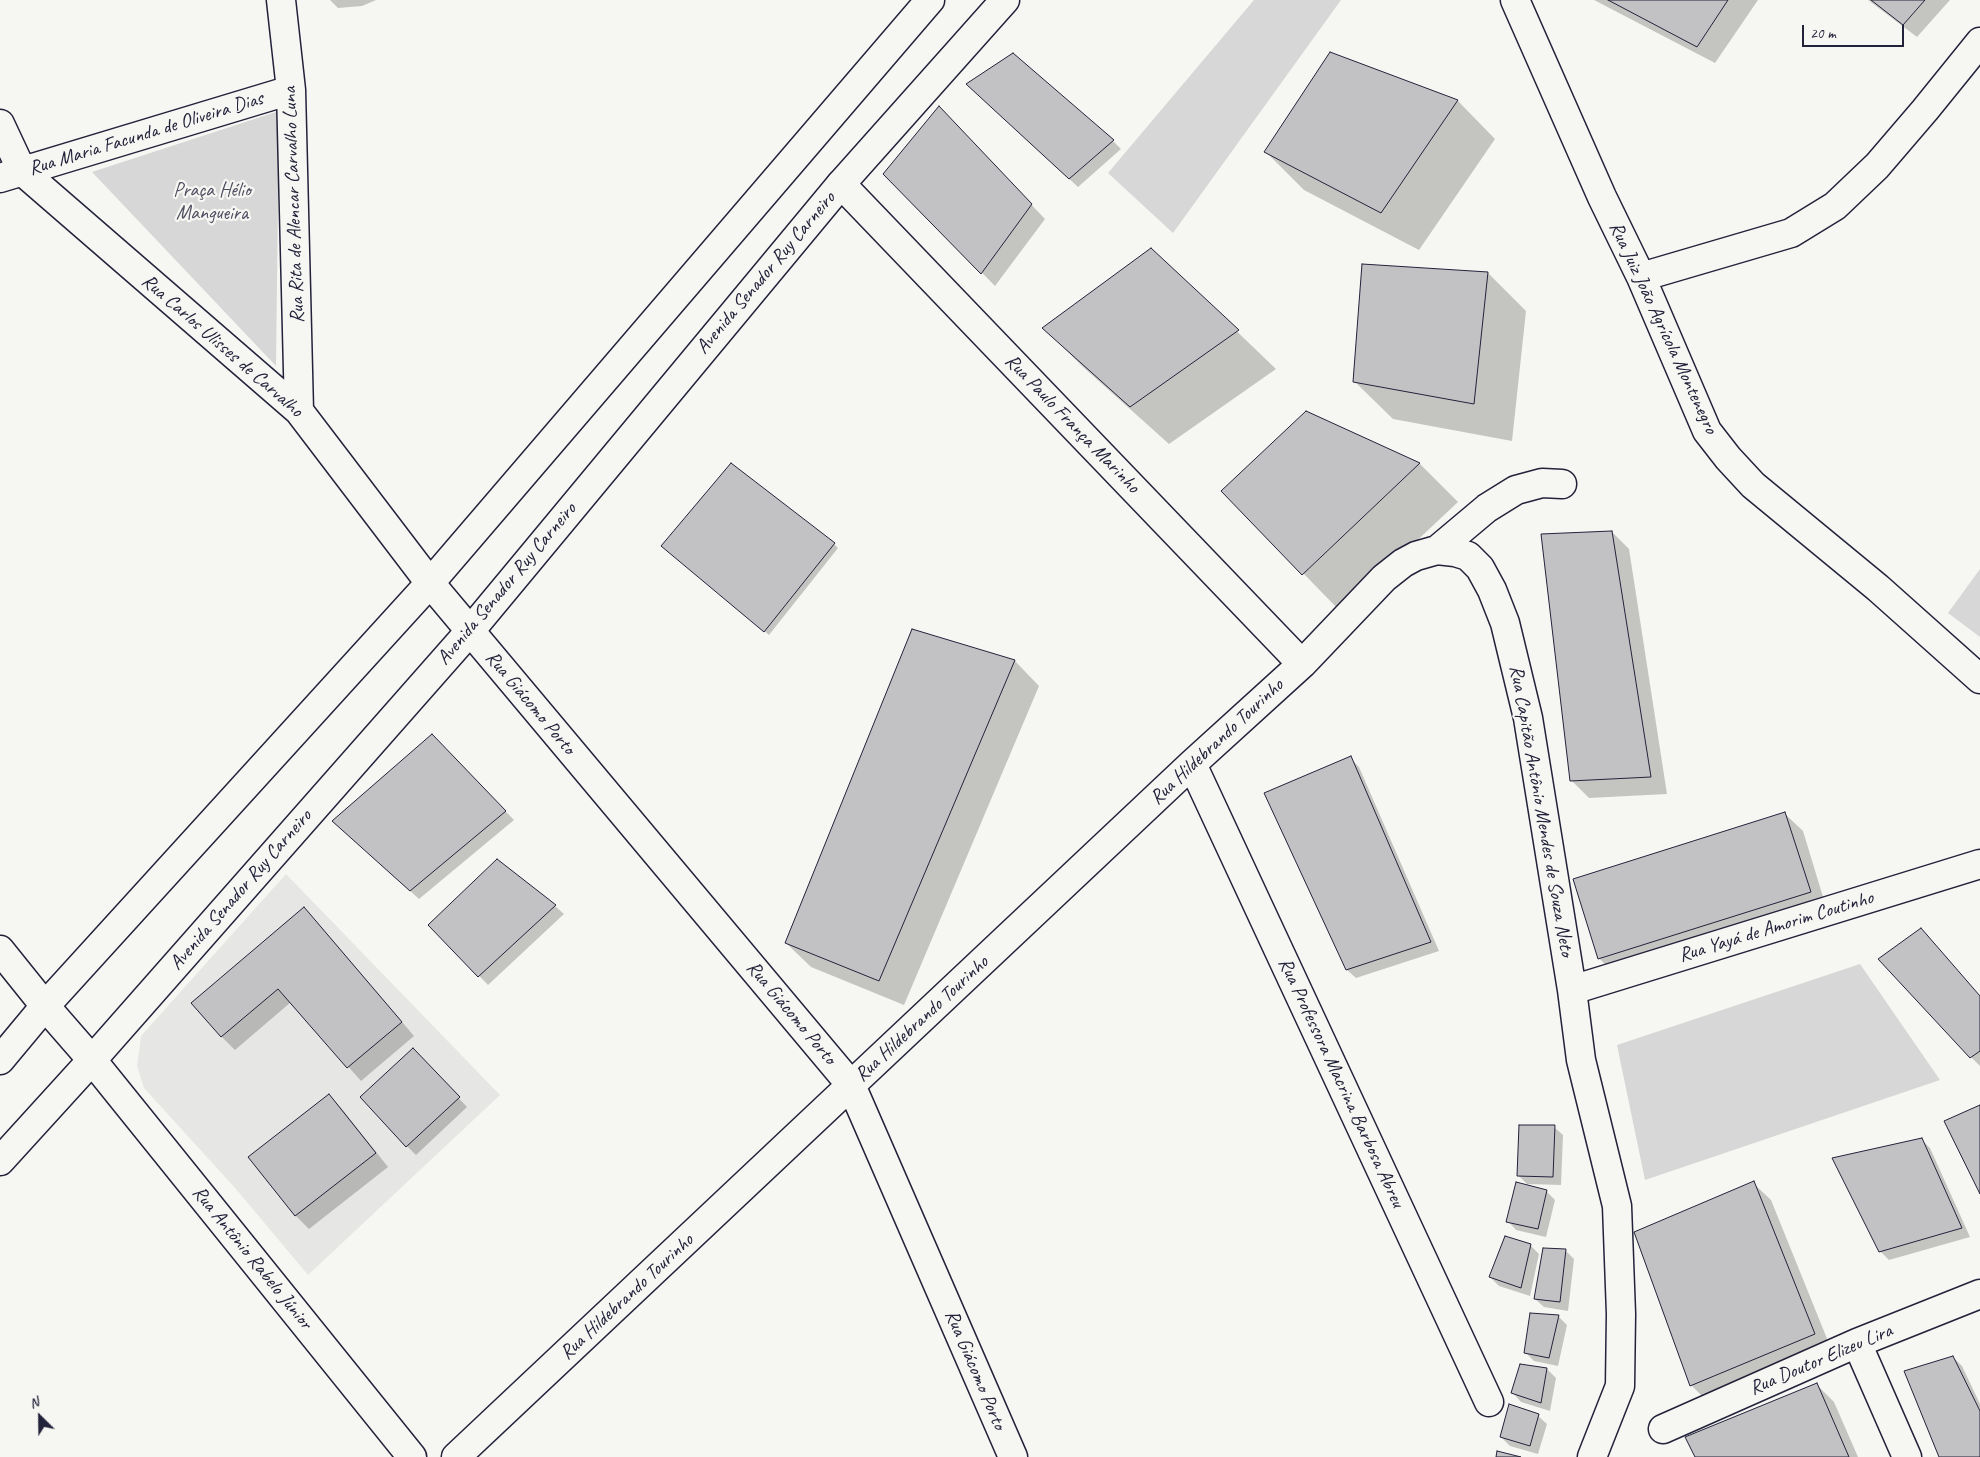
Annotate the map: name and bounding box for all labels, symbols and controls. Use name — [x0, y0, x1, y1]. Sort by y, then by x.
scale bar — [1805, 15, 1908, 47]
text: 20 m — [1810, 24, 1836, 43]
street label: Rua Rita de Alencar Carvalho Luna — [278, 86, 310, 324]
street label: Rua Maria Facunda de Oliveira Dias — [26, 87, 266, 181]
park label: Praça Hélio Mangueira — [173, 179, 251, 226]
street label: Avenida Senador Ruy Carneiro — [691, 187, 841, 359]
street label: Rua Juiz João Agrícola Montenegro — [1603, 218, 1723, 438]
street label: Rua Carlos Ulisses de Carvalho — [136, 269, 308, 423]
street label: Rua Paulo França Marinho — [999, 350, 1145, 498]
street label: Avenida Senador Ruy Carneiro — [432, 498, 582, 670]
street label: Rua Giácomo Porto — [480, 646, 580, 760]
street label: Rua Capitão Antônio Mendes de Souza Neto — [1504, 664, 1578, 958]
street label: Rua Hildebrando Tourinho — [1145, 674, 1289, 810]
street label: Avenida Senador Ruy Carneiro — [165, 805, 317, 975]
street label: Rua Yayá de Amorim Coutinho — [1676, 886, 1876, 968]
street label: Rua Hildebrando Tourinho — [850, 951, 994, 1087]
street label: Rua Professora Macrina Barbosa Abreu — [1272, 954, 1410, 1212]
street label: Rua Giácomo Porto — [741, 956, 841, 1070]
street label: Rua Antônio Rabelo Júnior — [187, 1181, 317, 1335]
street label: Rua Hildebrando Tourinho — [555, 1229, 699, 1365]
street label: Rua Giácomo Porto — [939, 1307, 1011, 1433]
street label: Rua Doutor Elizeu Lira — [1746, 1319, 1896, 1401]
north arrow — [15, 1392, 65, 1442]
text: N — [27, 1393, 41, 1412]

